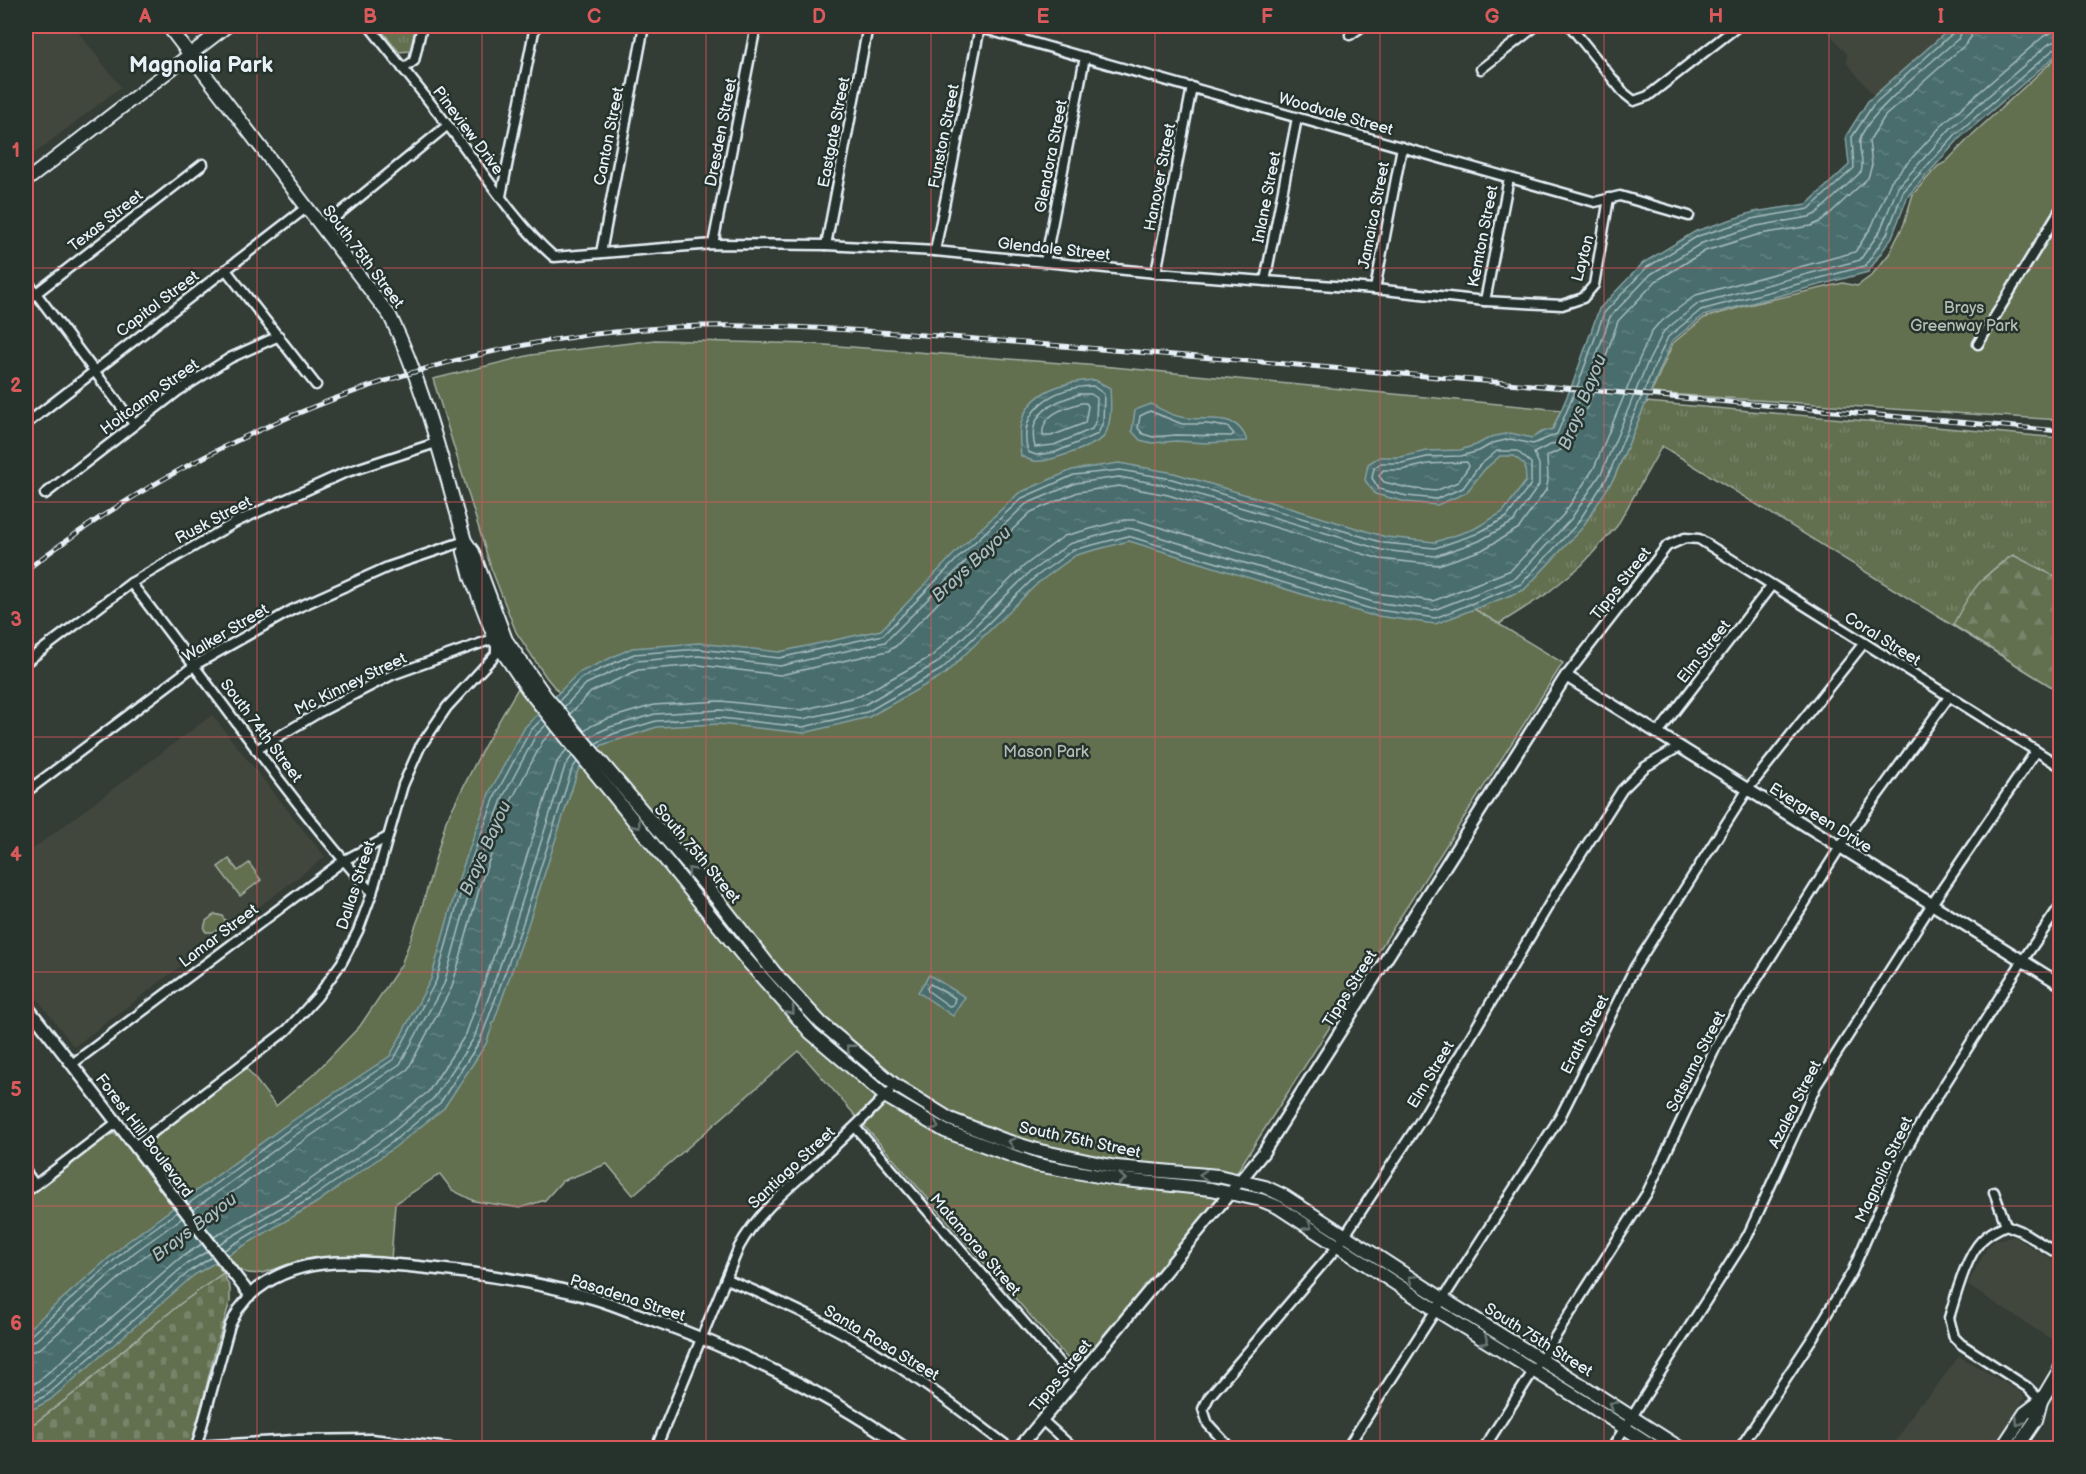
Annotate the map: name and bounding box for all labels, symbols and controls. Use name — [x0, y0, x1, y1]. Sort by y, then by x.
text: A — [138, 5, 152, 29]
text: B — [363, 5, 377, 29]
text: C — [587, 5, 601, 29]
text: D — [812, 5, 826, 29]
text: E — [1037, 5, 1050, 29]
text: F — [1261, 5, 1273, 29]
text: G — [1485, 5, 1500, 29]
text: H — [1709, 5, 1723, 29]
text: I — [1938, 5, 1944, 29]
district label: Magnolia Park — [129, 52, 274, 79]
street label: Eastgate Street — [814, 75, 855, 189]
street label: Dresden Street — [702, 76, 741, 188]
street label: Pineview Drive — [428, 83, 508, 179]
street label: Funston Street — [925, 83, 964, 190]
street label: Canton Street — [591, 85, 628, 187]
street label: Woodvale Street — [1276, 89, 1395, 140]
street label: Glendora Street — [1031, 98, 1072, 214]
street label: Hanover Street — [1141, 122, 1180, 233]
text: 1 — [12, 139, 20, 163]
street label: Inlane Street — [1249, 150, 1286, 245]
street label: Jamaica Street — [1355, 160, 1394, 270]
street label: Kemton Street — [1464, 184, 1503, 289]
street label: Texas Street — [65, 186, 147, 256]
street label: South 75th Street — [318, 202, 408, 312]
street label: Layton — [1568, 233, 1599, 284]
street label: Glendale Street — [997, 234, 1111, 265]
street label: Capitol Street — [113, 267, 203, 341]
park label: Brays Greenway Park — [1910, 299, 2018, 336]
water label: Brays Bayou — [1554, 351, 1611, 453]
street label: Holtcamp Street — [97, 355, 203, 439]
text: 2 — [10, 374, 22, 398]
street label: Rusk Street — [172, 492, 255, 548]
water label: Brays Bayou — [927, 522, 1015, 607]
street label: Tipps Street — [1587, 544, 1656, 624]
street label: Walker Street — [179, 600, 272, 666]
text: 3 — [10, 608, 22, 632]
street label: Coral Street — [1840, 608, 1924, 670]
street label: Elm Street — [1674, 616, 1735, 687]
street label: Mc Kinney Street — [292, 649, 410, 720]
street label: South 74th Street — [216, 675, 306, 786]
park label: Mason Park — [1003, 743, 1089, 762]
street label: Evergreen Drive — [1765, 779, 1876, 858]
water label: Brays Bayou — [455, 798, 516, 899]
street label: South 75th Street — [650, 800, 744, 908]
one-way arrow — [629, 818, 640, 829]
street label: Dallas Street — [333, 838, 380, 932]
text: 4 — [10, 843, 22, 867]
one-way arrow — [687, 867, 698, 878]
street label: Lamar Street — [176, 900, 262, 972]
street label: Tipps Street — [1319, 947, 1381, 1031]
street label: Erath Street — [1557, 992, 1614, 1078]
one-way arrow — [784, 1004, 795, 1015]
street label: Satsuma Street — [1663, 1008, 1730, 1115]
street label: Elm Street — [1404, 1038, 1459, 1112]
one-way arrow — [846, 1044, 857, 1055]
street label: Azalea Street — [1765, 1057, 1826, 1152]
street label: Forest Hill Boulevard — [91, 1070, 197, 1202]
text: 5 — [10, 1078, 22, 1102]
street label: Magnolia Street — [1852, 1114, 1917, 1226]
one-way arrow — [929, 1118, 940, 1130]
street label: South 75th Street — [1017, 1118, 1142, 1163]
street label: Santiago Street — [745, 1123, 839, 1213]
one-way arrow — [1007, 1137, 1018, 1149]
one-way arrow — [1199, 1168, 1208, 1181]
one-way arrow — [1117, 1173, 1126, 1185]
water label: Brays Bayou — [148, 1189, 241, 1266]
street label: Matamoras Street — [925, 1190, 1024, 1300]
one-way arrow — [1302, 1219, 1312, 1231]
street label: Pasadena Street — [567, 1271, 688, 1326]
one-way arrow — [1408, 1275, 1419, 1286]
street label: South 75th Street — [1481, 1299, 1596, 1381]
street label: Santa Rosa Street — [820, 1301, 942, 1385]
text: 6 — [10, 1312, 22, 1336]
one-way arrow — [1479, 1334, 1489, 1346]
street label: Tipps Street — [1026, 1336, 1096, 1416]
one-way arrow — [1609, 1401, 1620, 1412]
one-way arrow — [2015, 1415, 2026, 1426]

